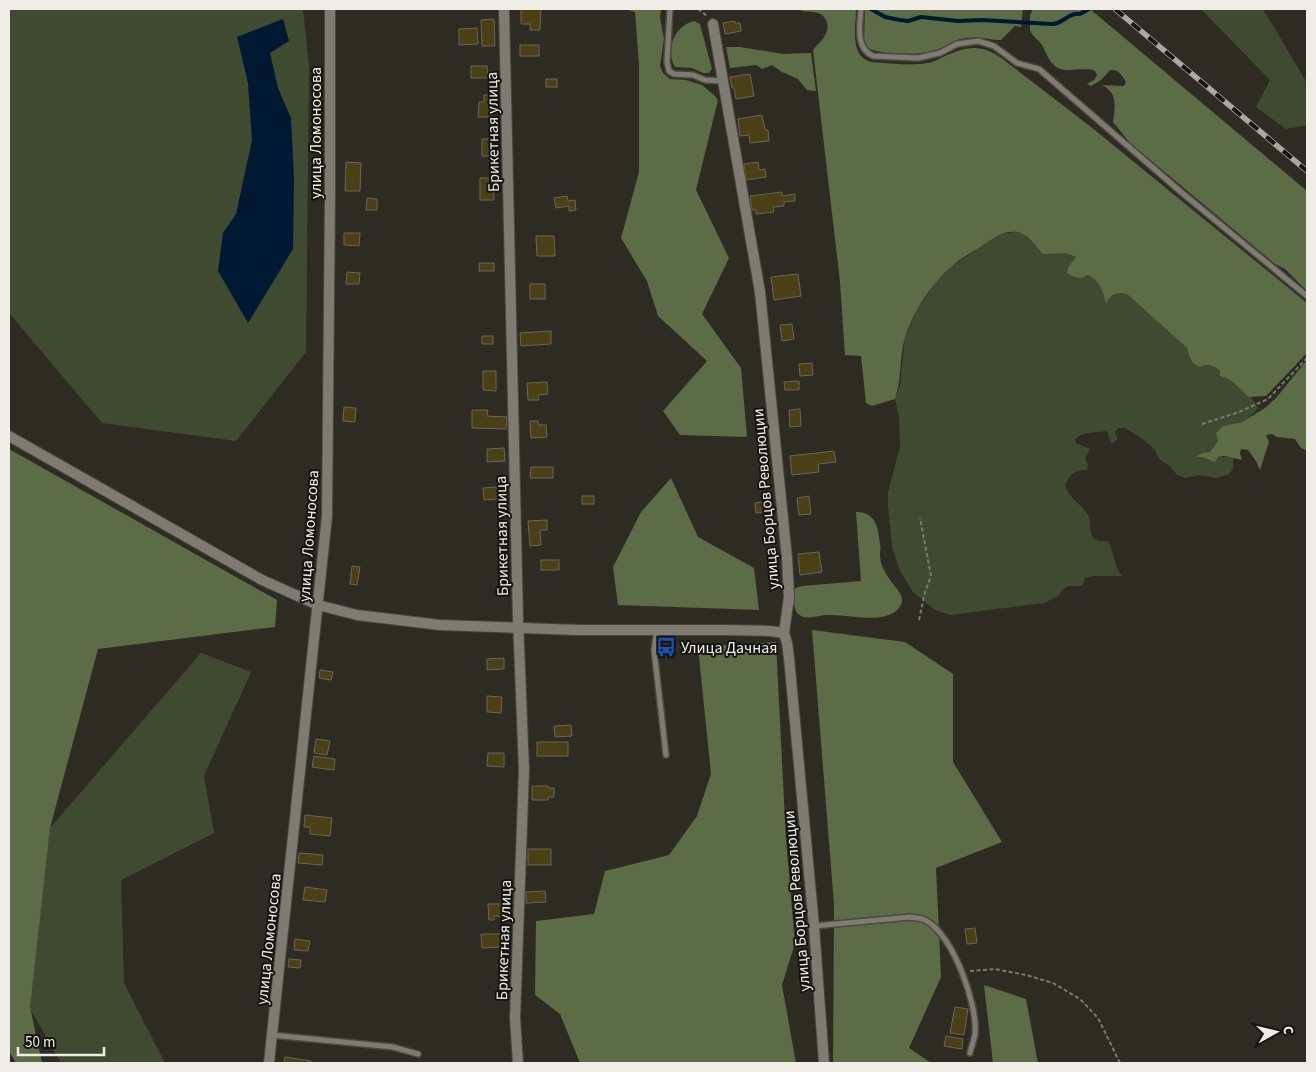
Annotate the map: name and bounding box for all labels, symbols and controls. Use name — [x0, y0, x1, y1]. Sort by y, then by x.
street label: улица Ломоносова — [305, 67, 327, 199]
street label: Брикетная улица — [481, 72, 505, 192]
street label: улица Борцов Революции — [747, 407, 785, 590]
street label: улица Ломоносова — [293, 469, 325, 603]
street label: Брикетная улица — [490, 476, 514, 596]
bus stop icon: Улица Дачная — [655, 636, 677, 658]
place label: Улица Дачная — [681, 637, 778, 659]
street label: улица Борцов Революции — [778, 809, 816, 992]
street label: улица Ломоносова — [251, 872, 287, 1006]
street label: Брикетная улица — [491, 879, 517, 1001]
north arrow — [1251, 1007, 1301, 1057]
scale bar — [18, 1024, 104, 1056]
text: С — [1277, 1025, 1298, 1036]
text: 50 m — [25, 1032, 55, 1053]

